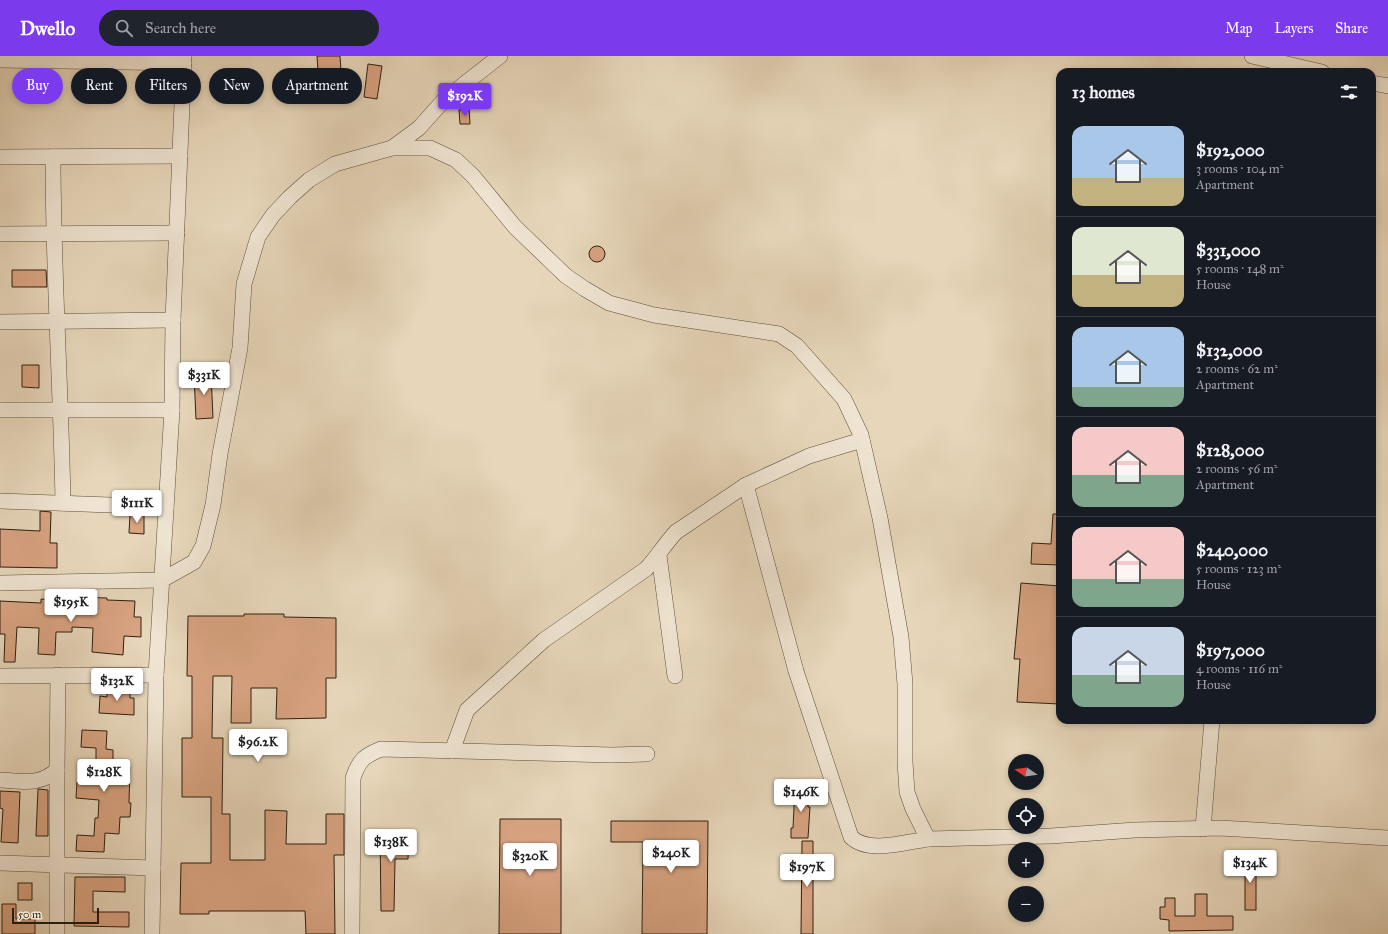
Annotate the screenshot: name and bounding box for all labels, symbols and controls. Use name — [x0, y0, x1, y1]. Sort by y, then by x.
search box — [99, 10, 379, 46]
text: Dwello — [20, 17, 75, 40]
icon: search — [113, 17, 135, 39]
text: Search here — [145, 19, 216, 37]
text: Map — [1225, 20, 1253, 37]
text: Layers — [1275, 20, 1313, 37]
text: Share — [1335, 20, 1368, 37]
chip: Buy — [12, 68, 63, 104]
chip: Rent — [71, 68, 127, 104]
chip: Filters — [135, 68, 201, 104]
chip: New — [209, 68, 264, 104]
chip: Apartment — [272, 68, 362, 104]
icon: filters — [1338, 81, 1360, 103]
text: 13 homes — [1072, 82, 1135, 103]
pin: $192K — [437, 83, 493, 117]
text: $192K — [447, 88, 483, 104]
text: $192,000 — [1196, 140, 1265, 161]
icon: home — [1104, 142, 1152, 190]
text: 3 rooms · 104 m² — [1196, 161, 1284, 177]
text: Apartment — [1196, 177, 1254, 193]
text: $331,000 — [1196, 240, 1261, 261]
icon: home — [1104, 243, 1152, 291]
text: 5 rooms · 148 m² — [1196, 261, 1284, 277]
text: House — [1196, 277, 1231, 293]
text: $132,000 — [1196, 340, 1263, 361]
icon: home — [1104, 343, 1152, 391]
text: 2 rooms · 62 m² — [1196, 361, 1278, 377]
pin: $331K — [176, 362, 232, 396]
text: $331K — [188, 367, 220, 383]
text: Apartment — [1196, 377, 1254, 393]
text: $128,000 — [1196, 440, 1264, 461]
icon: home — [1104, 443, 1152, 491]
text: 2 rooms · 56 m² — [1196, 461, 1278, 477]
text: Apartment — [1196, 477, 1254, 493]
pin: $111K — [109, 490, 165, 524]
text: $111K — [121, 495, 153, 511]
text: $240,000 — [1196, 540, 1268, 561]
icon: home — [1104, 543, 1152, 591]
text: 5 rooms · 123 m² — [1196, 561, 1281, 577]
text: House — [1196, 577, 1231, 593]
pin: $195K — [43, 589, 99, 623]
text: $195K — [53, 594, 89, 610]
text: $197,000 — [1196, 640, 1265, 661]
icon: home — [1104, 643, 1152, 691]
text: 4 rooms · 116 m² — [1196, 661, 1283, 677]
pin: $132K — [89, 668, 145, 702]
text: $132K — [100, 673, 134, 689]
text: House — [1196, 677, 1231, 693]
pin: $96.2K — [225, 729, 291, 763]
text: $96.2K — [238, 734, 278, 750]
north arrow — [1008, 754, 1044, 790]
map controls — [1008, 754, 1044, 922]
pin: $128K — [76, 759, 132, 793]
text: $128K — [86, 764, 122, 780]
pin: $146K — [773, 779, 829, 813]
text: $146K — [783, 784, 819, 800]
button: locate — [1008, 798, 1044, 834]
pin: $138K — [363, 829, 419, 863]
text: $138K — [374, 834, 408, 850]
pin: $240K — [643, 840, 699, 874]
button: + — [1008, 842, 1044, 878]
pin: $320K — [502, 843, 558, 877]
text: $240K — [652, 845, 690, 861]
text: $320K — [512, 848, 548, 864]
pin: $134K — [1222, 850, 1278, 884]
pin: $197K — [779, 854, 835, 888]
text: $134K — [1233, 855, 1267, 871]
text: $197K — [789, 859, 825, 875]
button: − — [1008, 886, 1044, 922]
scale bar — [12, 906, 99, 925]
text: 50 m — [18, 908, 41, 921]

